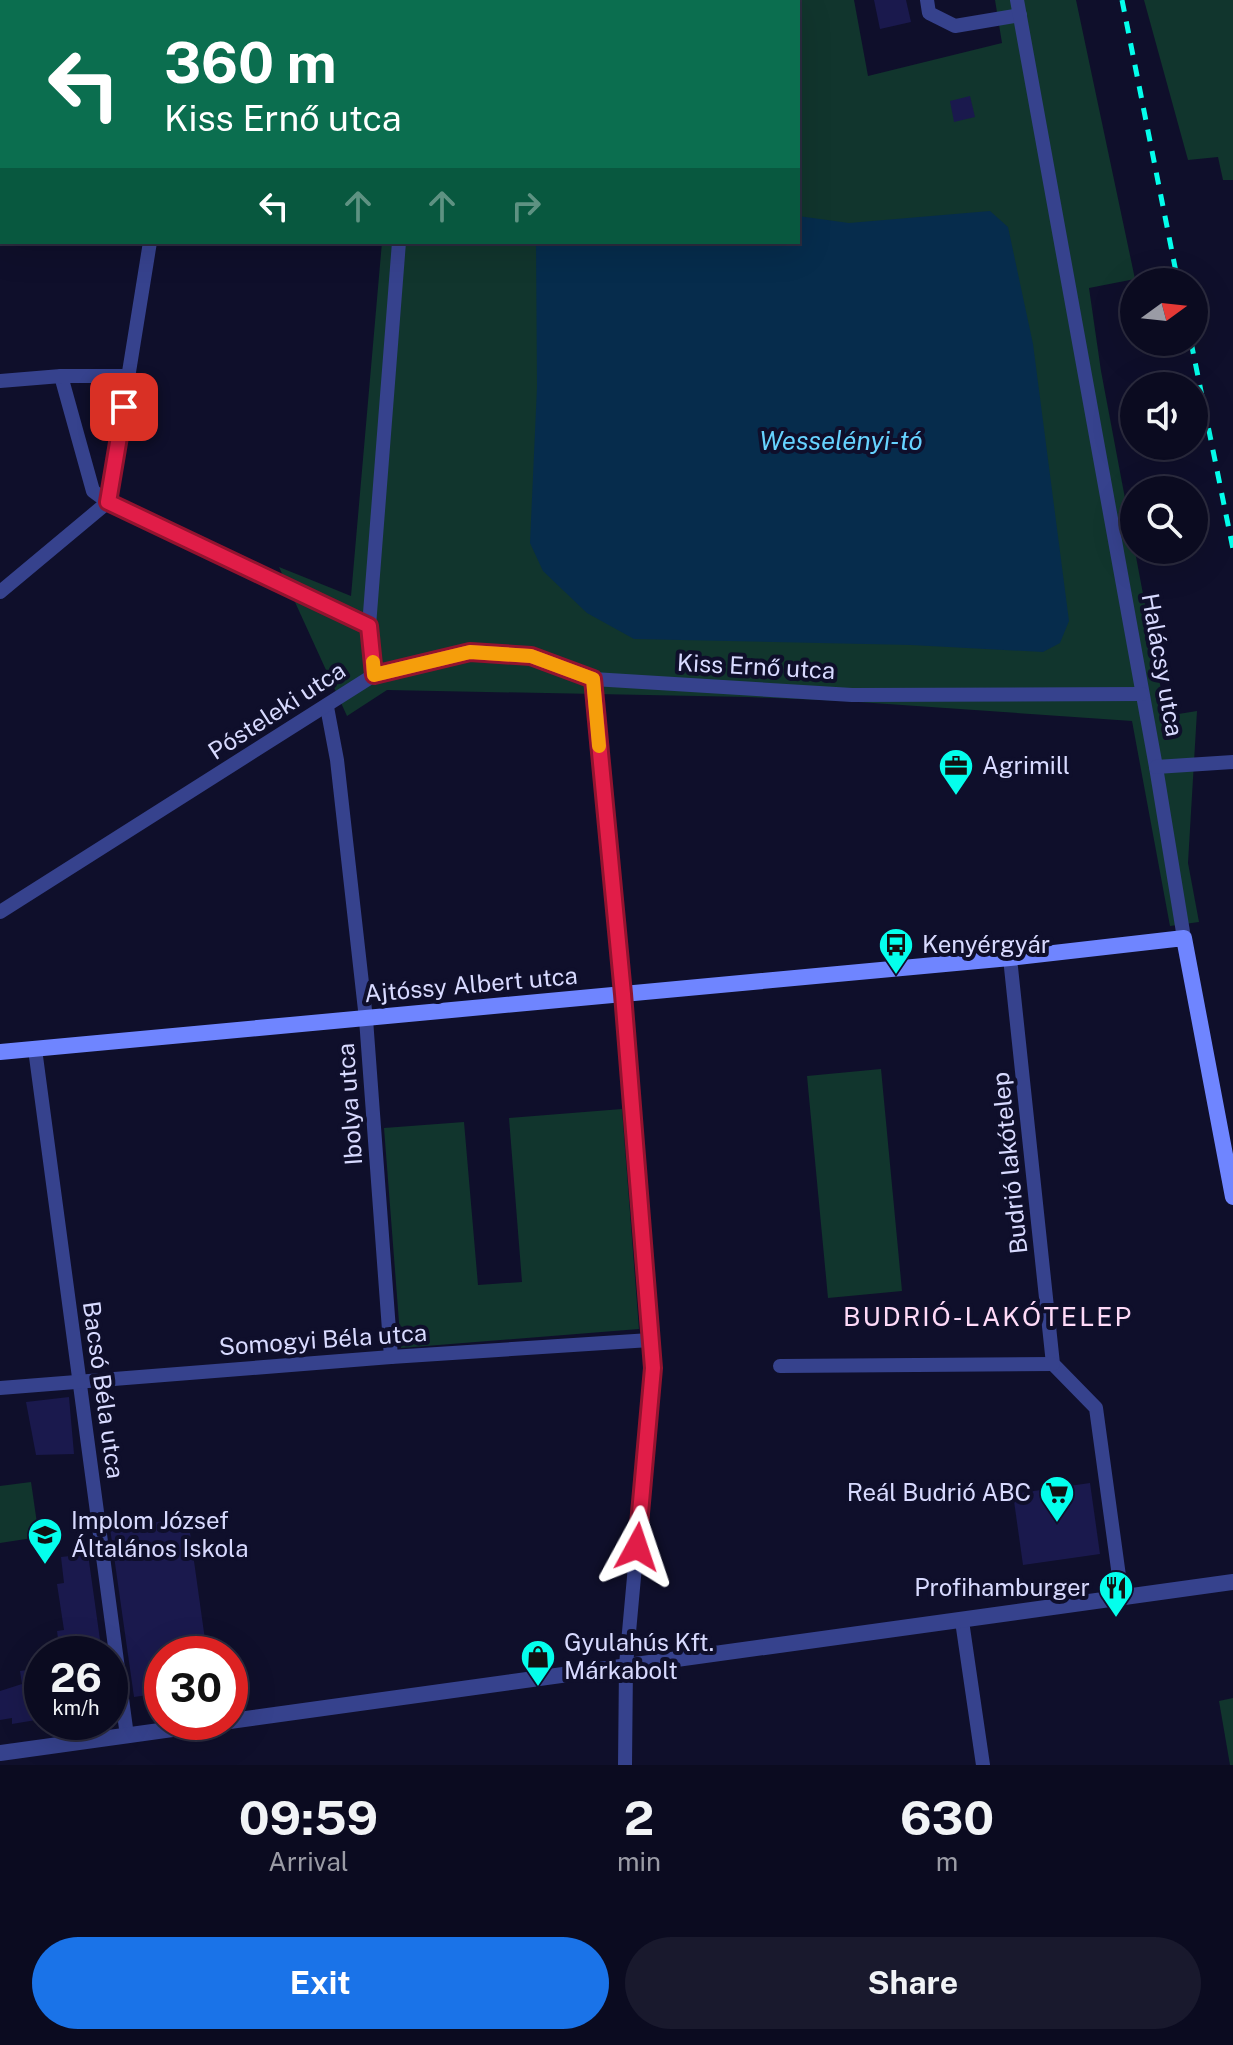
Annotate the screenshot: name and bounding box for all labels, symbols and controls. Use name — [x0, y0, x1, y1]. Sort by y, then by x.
text: 360 m — [164, 30, 337, 96]
icon: left — [32, 32, 136, 136]
text: Kiss Ernő utca — [164, 97, 402, 139]
icon: left — [252, 184, 296, 228]
icon: ahead — [336, 184, 380, 228]
icon: ahead — [420, 184, 464, 228]
icon: right — [504, 184, 548, 228]
north arrow — [1120, 268, 1208, 356]
map controls — [1120, 268, 1208, 564]
button: sound — [1120, 372, 1208, 460]
pin — [90, 373, 158, 441]
icon: arrive — [102, 385, 146, 429]
water label: Wesselényi-tó — [759, 425, 923, 456]
button: search — [1120, 476, 1208, 564]
street label: Halácsy utca — [1137, 591, 1189, 739]
street label: Kiss Ernő utca — [676, 648, 836, 684]
street label: Pósteleki utca — [203, 655, 350, 765]
office icon: Agrimill — [937, 747, 975, 797]
place label: Agrimill — [982, 751, 1070, 779]
bus stop icon: Kenyérgyár — [877, 926, 915, 976]
place label: Kenyérgyár — [922, 930, 1050, 958]
street label: Ajtóssy Albert utca — [363, 961, 579, 1007]
street label: Ibolya utca — [331, 1042, 367, 1166]
street label: Budrió lakótelep — [986, 1071, 1032, 1255]
street label: Bacsó Béla utca — [78, 1299, 130, 1480]
district label: BUDRIÓ-LAKÓTELEP — [843, 1301, 1133, 1332]
street label: Somogyi Béla utca — [218, 1318, 428, 1360]
supermarket icon: Reál Budrió ABC — [1038, 1474, 1076, 1524]
place label: Reál Budrió ABC — [847, 1478, 1031, 1506]
position arrow — [595, 1505, 679, 1589]
place label: Implom József Általános Iskola — [71, 1506, 248, 1562]
school or university icon: Implom József Általános Iskola — [26, 1516, 64, 1566]
restaurant icon: Profihamburger — [1097, 1569, 1135, 1619]
place label: Profihamburger — [914, 1573, 1090, 1601]
place label: Gyulahús Kft. Márkabolt — [564, 1628, 714, 1684]
speed limit sign: 30 — [144, 1636, 248, 1740]
shop icon: Gyulahús Kft. Márkabolt — [519, 1638, 557, 1688]
text: 26 — [50, 1654, 102, 1701]
text: km/h — [52, 1696, 100, 1720]
text: 09:59 — [239, 1789, 378, 1846]
text: 2 — [624, 1789, 654, 1846]
text: 630 — [900, 1789, 994, 1846]
text: Arrival — [268, 1846, 349, 1877]
text: min — [617, 1846, 661, 1877]
text: m — [936, 1846, 958, 1877]
button: Exit — [32, 1937, 609, 2029]
button: Share — [625, 1937, 1201, 2029]

